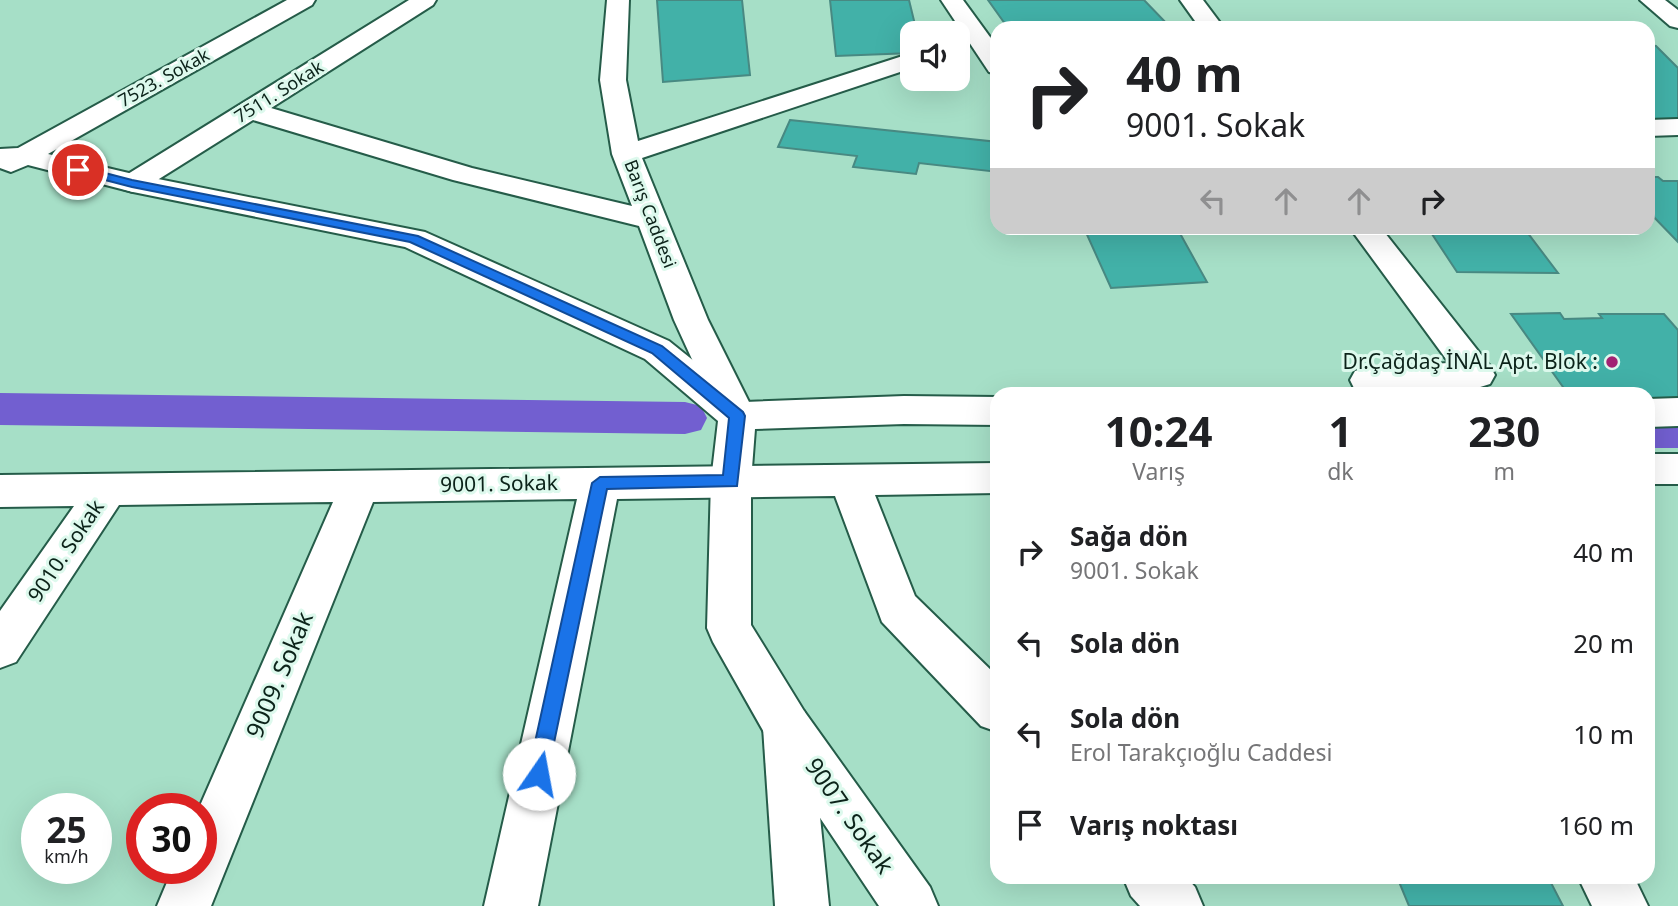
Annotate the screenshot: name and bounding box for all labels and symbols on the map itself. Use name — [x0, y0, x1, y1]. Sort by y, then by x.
street label: 7523. Sokak — [114, 42, 214, 112]
street label: 7511. Sokak — [229, 54, 328, 128]
pin — [48, 140, 108, 200]
street label: Barış Caddesi — [619, 156, 683, 271]
place label: Dr.Çağdaş İNAL Apt. Blok : — [1343, 347, 1598, 375]
marker: Dr.Çağdaş İNAL Apt. Blok : — [1604, 354, 1620, 370]
street label: 9001. Sokak — [440, 468, 559, 498]
street label: 9010. Sokak — [21, 493, 110, 607]
street label: 9009. Sokak — [237, 606, 320, 743]
position arrow — [502, 737, 576, 811]
street label: 9007. Sokak — [798, 751, 902, 880]
speed limit sign: 30 — [126, 793, 217, 884]

